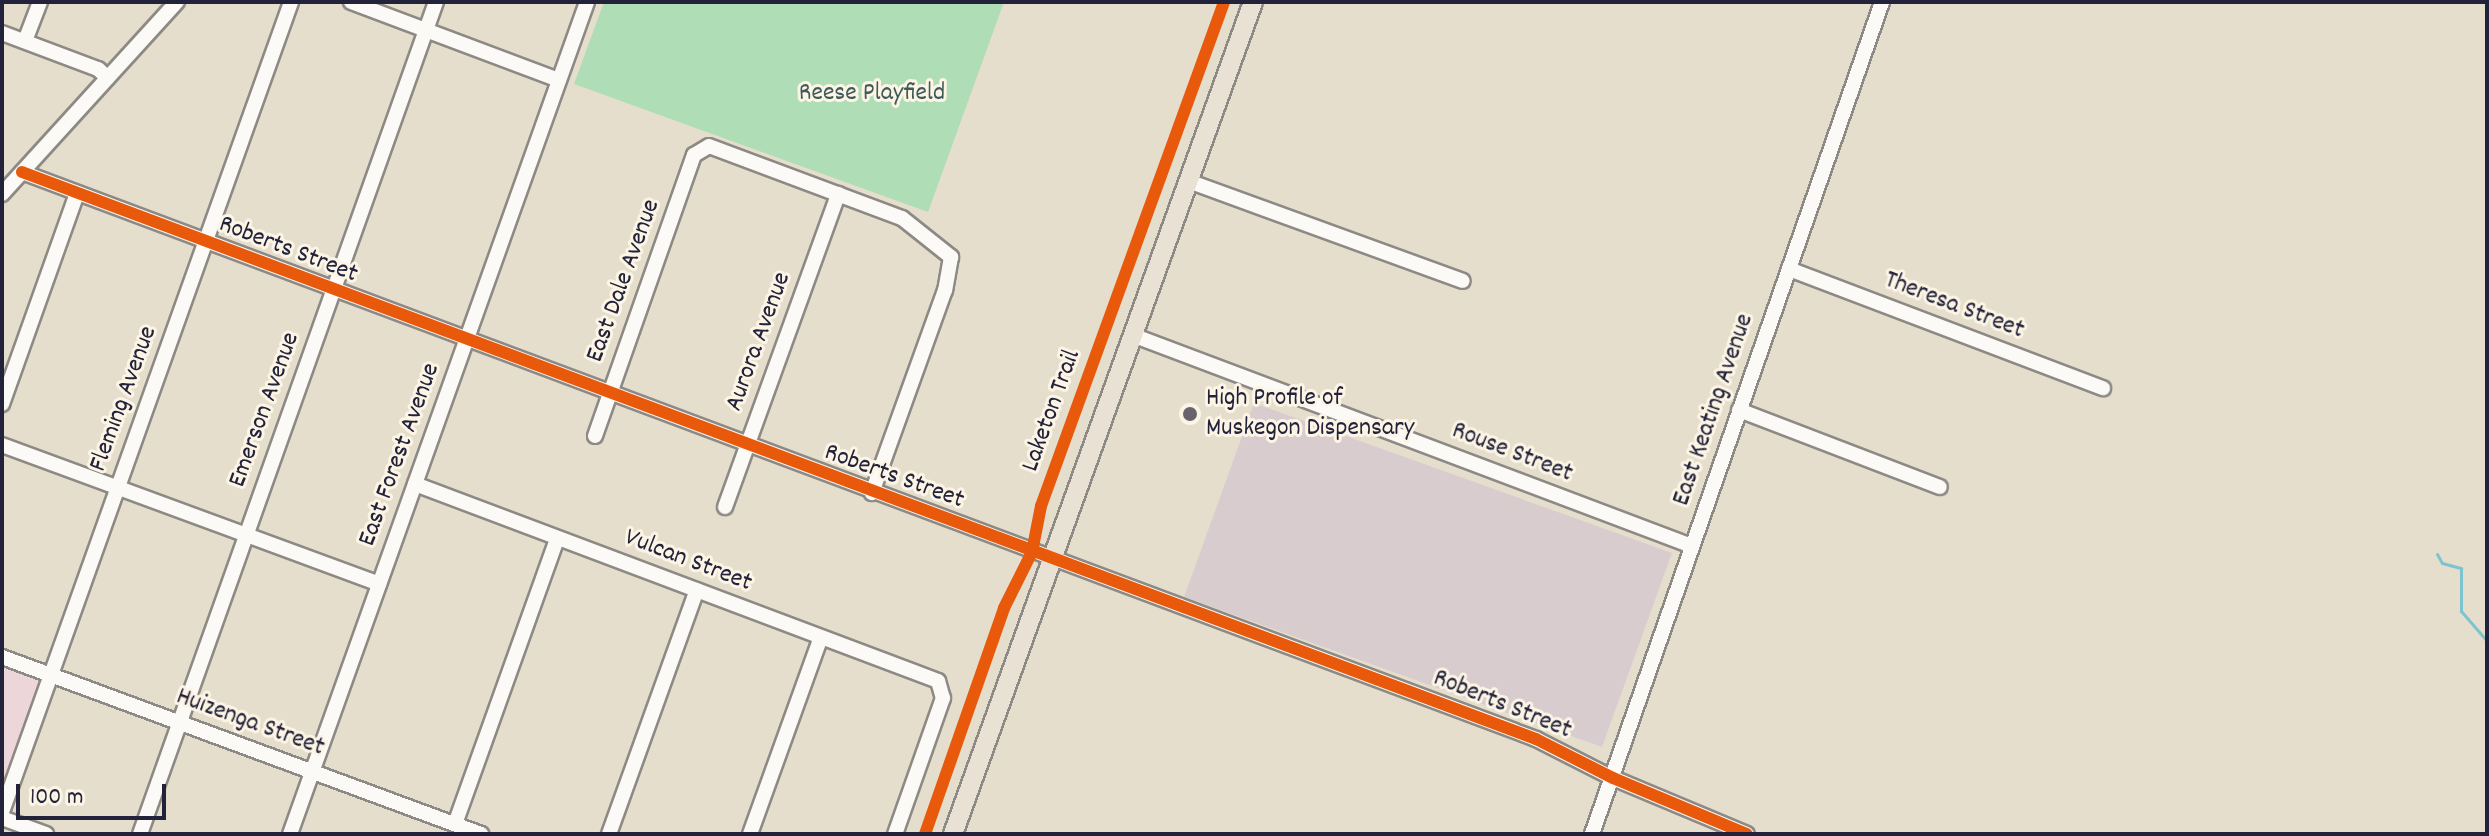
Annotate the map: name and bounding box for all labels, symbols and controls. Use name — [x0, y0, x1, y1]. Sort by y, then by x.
park label: Reese Playfield — [799, 78, 945, 110]
street label: East Dale Avenue — [580, 195, 668, 367]
street label: Roberts Street — [214, 209, 362, 291]
street label: Theresa Street — [1880, 265, 2028, 347]
street label: Aurora Avenue — [719, 268, 799, 416]
street label: East Keating Avenue — [1667, 310, 1761, 510]
street label: Fleming Avenue — [83, 322, 165, 476]
street label: Emerson Avenue — [223, 328, 307, 492]
street label: Laketon Trail — [1016, 346, 1088, 476]
street label: East Forest Avenue — [352, 359, 448, 551]
place label: High Profile of Muskegon Dispensary — [1206, 383, 1414, 444]
marker: High Profile of Muskegon Dispensary — [1181, 405, 1199, 423]
street label: Rouse Street — [1447, 416, 1577, 490]
street label: Roberts Street — [820, 437, 968, 517]
street label: Vulcan Street — [620, 522, 756, 600]
street label: Roberts Street — [1428, 663, 1576, 747]
street label: Huizenga Street — [172, 682, 328, 764]
scale bar — [20, 768, 170, 818]
text: 100 m — [30, 781, 83, 815]

